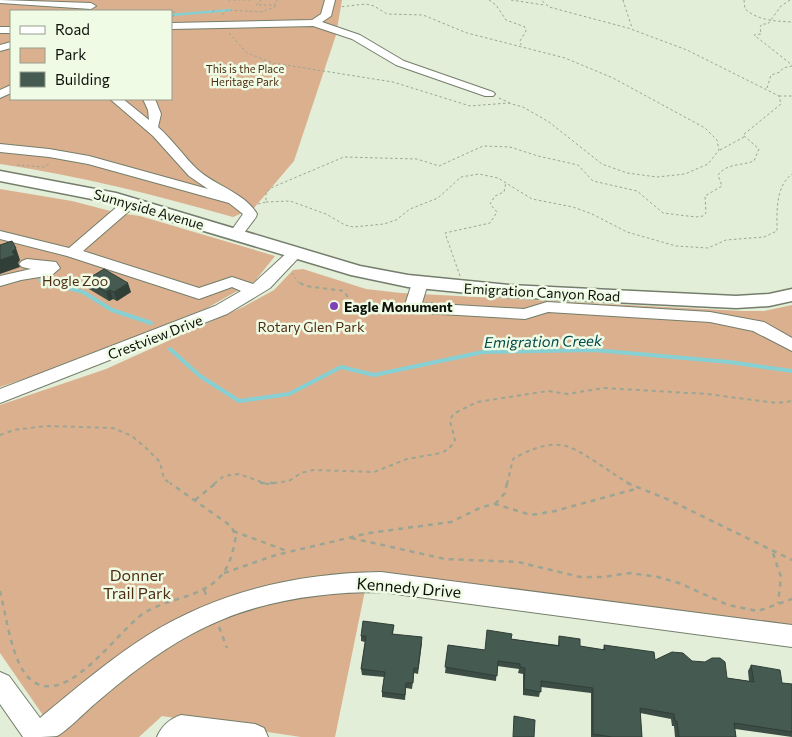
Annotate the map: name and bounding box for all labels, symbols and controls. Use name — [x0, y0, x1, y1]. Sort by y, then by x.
legend — [10, 10, 172, 100]
text: Road — [55, 20, 90, 38]
text: Park — [55, 45, 86, 63]
park label: This is the Place Heritage Park — [206, 62, 285, 88]
text: Building — [55, 70, 110, 88]
street label: Sunnyside Avenue — [92, 185, 206, 233]
park label: Hogle Zoo — [42, 272, 108, 289]
street label: Emigration Canyon Road — [463, 279, 621, 305]
place label: Eagle Monument — [344, 298, 453, 315]
marker: Eagle Monument — [328, 300, 340, 312]
street label: Crestview Drive — [105, 311, 205, 363]
park label: Rotary Glen Park — [258, 318, 365, 335]
water label: Emigration Creek — [484, 331, 603, 351]
park label: Donner Trail Park — [103, 565, 171, 602]
street label: Kennedy Drive — [356, 573, 462, 601]

